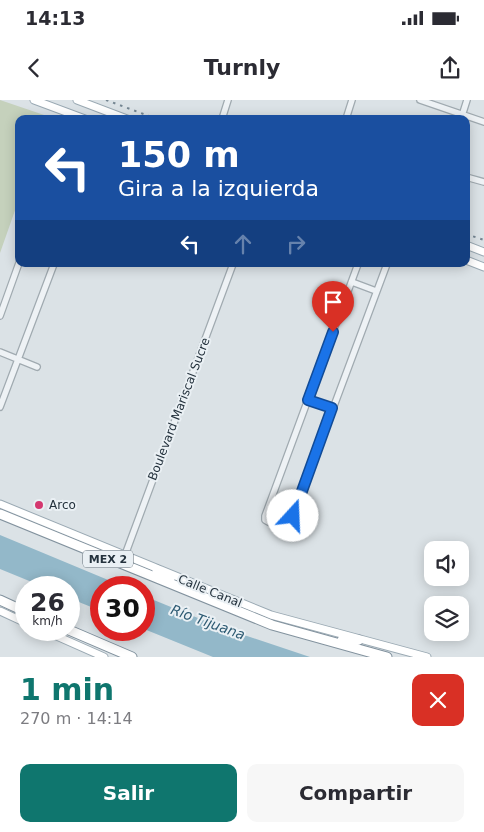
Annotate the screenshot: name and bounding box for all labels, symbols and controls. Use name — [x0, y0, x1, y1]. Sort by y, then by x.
text: 14:13 — [25, 7, 85, 29]
icon: back — [20, 54, 48, 82]
icon: share — [436, 54, 464, 82]
text: Turnly — [204, 55, 280, 80]
icon: left — [35, 135, 100, 200]
text: 150 m — [118, 135, 240, 175]
text: Gira a la izquierda — [118, 176, 319, 201]
icon: left — [176, 230, 204, 258]
icon: ahead — [229, 230, 257, 258]
icon: right — [282, 230, 310, 258]
pin — [312, 281, 354, 332]
icon: arrive — [319, 288, 347, 316]
street label: Boulevard Mariscal Sucre — [145, 336, 213, 482]
position arrow — [266, 489, 318, 541]
place label: Arco — [49, 498, 76, 512]
marker: Arco — [33, 499, 45, 511]
map controls — [424, 541, 469, 641]
button: sound — [424, 541, 469, 586]
road number: MEX 2 — [83, 550, 133, 568]
street label: Calle Canal — [176, 572, 244, 610]
speed limit sign: 30 — [90, 576, 155, 641]
text: 26 — [30, 588, 65, 617]
button: layers — [424, 596, 469, 641]
water label: Río Tijuana — [169, 601, 247, 643]
text: km/h — [32, 614, 63, 628]
text: 1 min — [20, 672, 114, 707]
button: close — [412, 674, 464, 726]
text: 270 m · 14:14 — [20, 709, 133, 728]
button: Salir — [20, 764, 237, 822]
button: Compartir — [247, 764, 464, 822]

